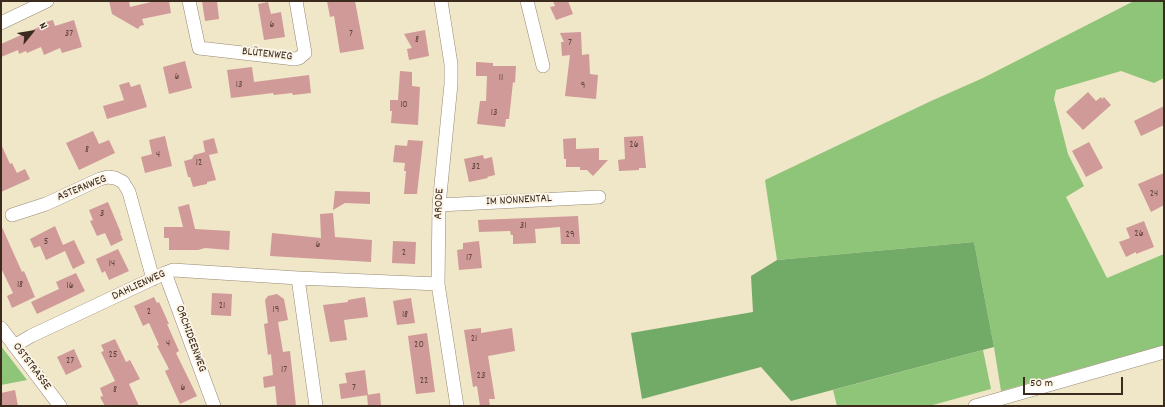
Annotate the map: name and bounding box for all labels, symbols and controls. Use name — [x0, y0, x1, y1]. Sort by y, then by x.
north arrow — [12, 12, 52, 52]
text: N — [34, 20, 51, 32]
house number: 6 — [270, 20, 274, 32]
house number: 37 — [65, 29, 73, 41]
house number: 7 — [349, 29, 353, 41]
house number: 8 — [415, 35, 419, 47]
house number: 7 — [568, 38, 572, 50]
street label: BLÜTENWEG — [241, 45, 293, 65]
house number: 6 — [175, 72, 179, 84]
house number: 11 — [499, 73, 503, 85]
house number: 13 — [236, 80, 242, 92]
house number: 9 — [581, 81, 585, 93]
house number: 10 — [400, 100, 408, 112]
house number: 13 — [491, 108, 497, 120]
house number: 26 — [629, 140, 639, 152]
house number: 8 — [85, 145, 89, 157]
house number: 4 — [156, 150, 160, 162]
house number: 12 — [196, 158, 202, 170]
house number: 32 — [472, 162, 480, 174]
street label: ASTERNWEG — [55, 173, 109, 205]
street label: ARODE — [432, 188, 448, 220]
house number: 24 — [1150, 189, 1158, 201]
street label: IM NONNENTAL — [486, 192, 552, 210]
house number: 3 — [100, 209, 104, 221]
house number: 31 — [520, 221, 526, 233]
house number: 26 — [1134, 229, 1144, 241]
house number: 29 — [566, 230, 574, 242]
house number: 5 — [44, 237, 48, 249]
house number: 6 — [316, 240, 320, 252]
house number: 2 — [402, 248, 406, 260]
house number: 17 — [466, 253, 472, 265]
house number: 14 — [109, 259, 115, 271]
street label: DAHLIENWEG — [110, 267, 168, 305]
house number: 18 — [17, 280, 23, 292]
house number: 16 — [66, 281, 74, 293]
house number: 21 — [219, 301, 225, 313]
street label: ORCHIDEENWEG — [171, 304, 209, 374]
house number: 19 — [273, 305, 279, 317]
house number: 2 — [147, 307, 151, 319]
house number: 18 — [402, 310, 408, 322]
house number: 21 — [471, 334, 477, 346]
house number: 4 — [166, 339, 170, 351]
house number: 20 — [414, 340, 424, 352]
street label: OSTSTRASSE — [9, 341, 53, 393]
house number: 25 — [109, 350, 117, 362]
house number: 27 — [66, 356, 74, 368]
house number: 17 — [281, 365, 287, 377]
scale bar — [1025, 369, 1125, 395]
house number: 23 — [477, 371, 485, 383]
text: 50 m — [1030, 375, 1053, 392]
house number: 22 — [420, 376, 428, 388]
house number: 6 — [181, 383, 185, 395]
house number: 7 — [352, 383, 356, 395]
house number: 8 — [113, 385, 117, 397]

